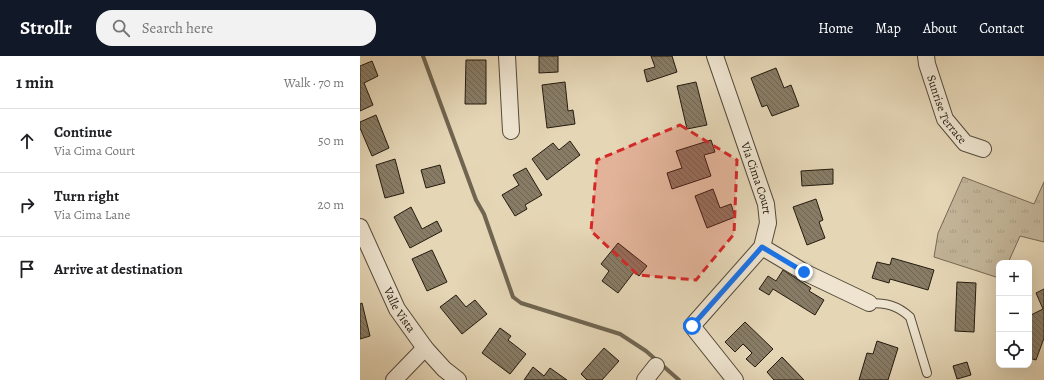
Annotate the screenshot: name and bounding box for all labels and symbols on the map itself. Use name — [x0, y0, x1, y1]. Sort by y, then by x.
street label: Sunrise Terrace — [923, 73, 970, 147]
street label: Via Cima Court — [737, 139, 775, 215]
route end — [795, 263, 813, 281]
street label: Valle Vista — [380, 284, 420, 336]
route start — [683, 317, 701, 335]

